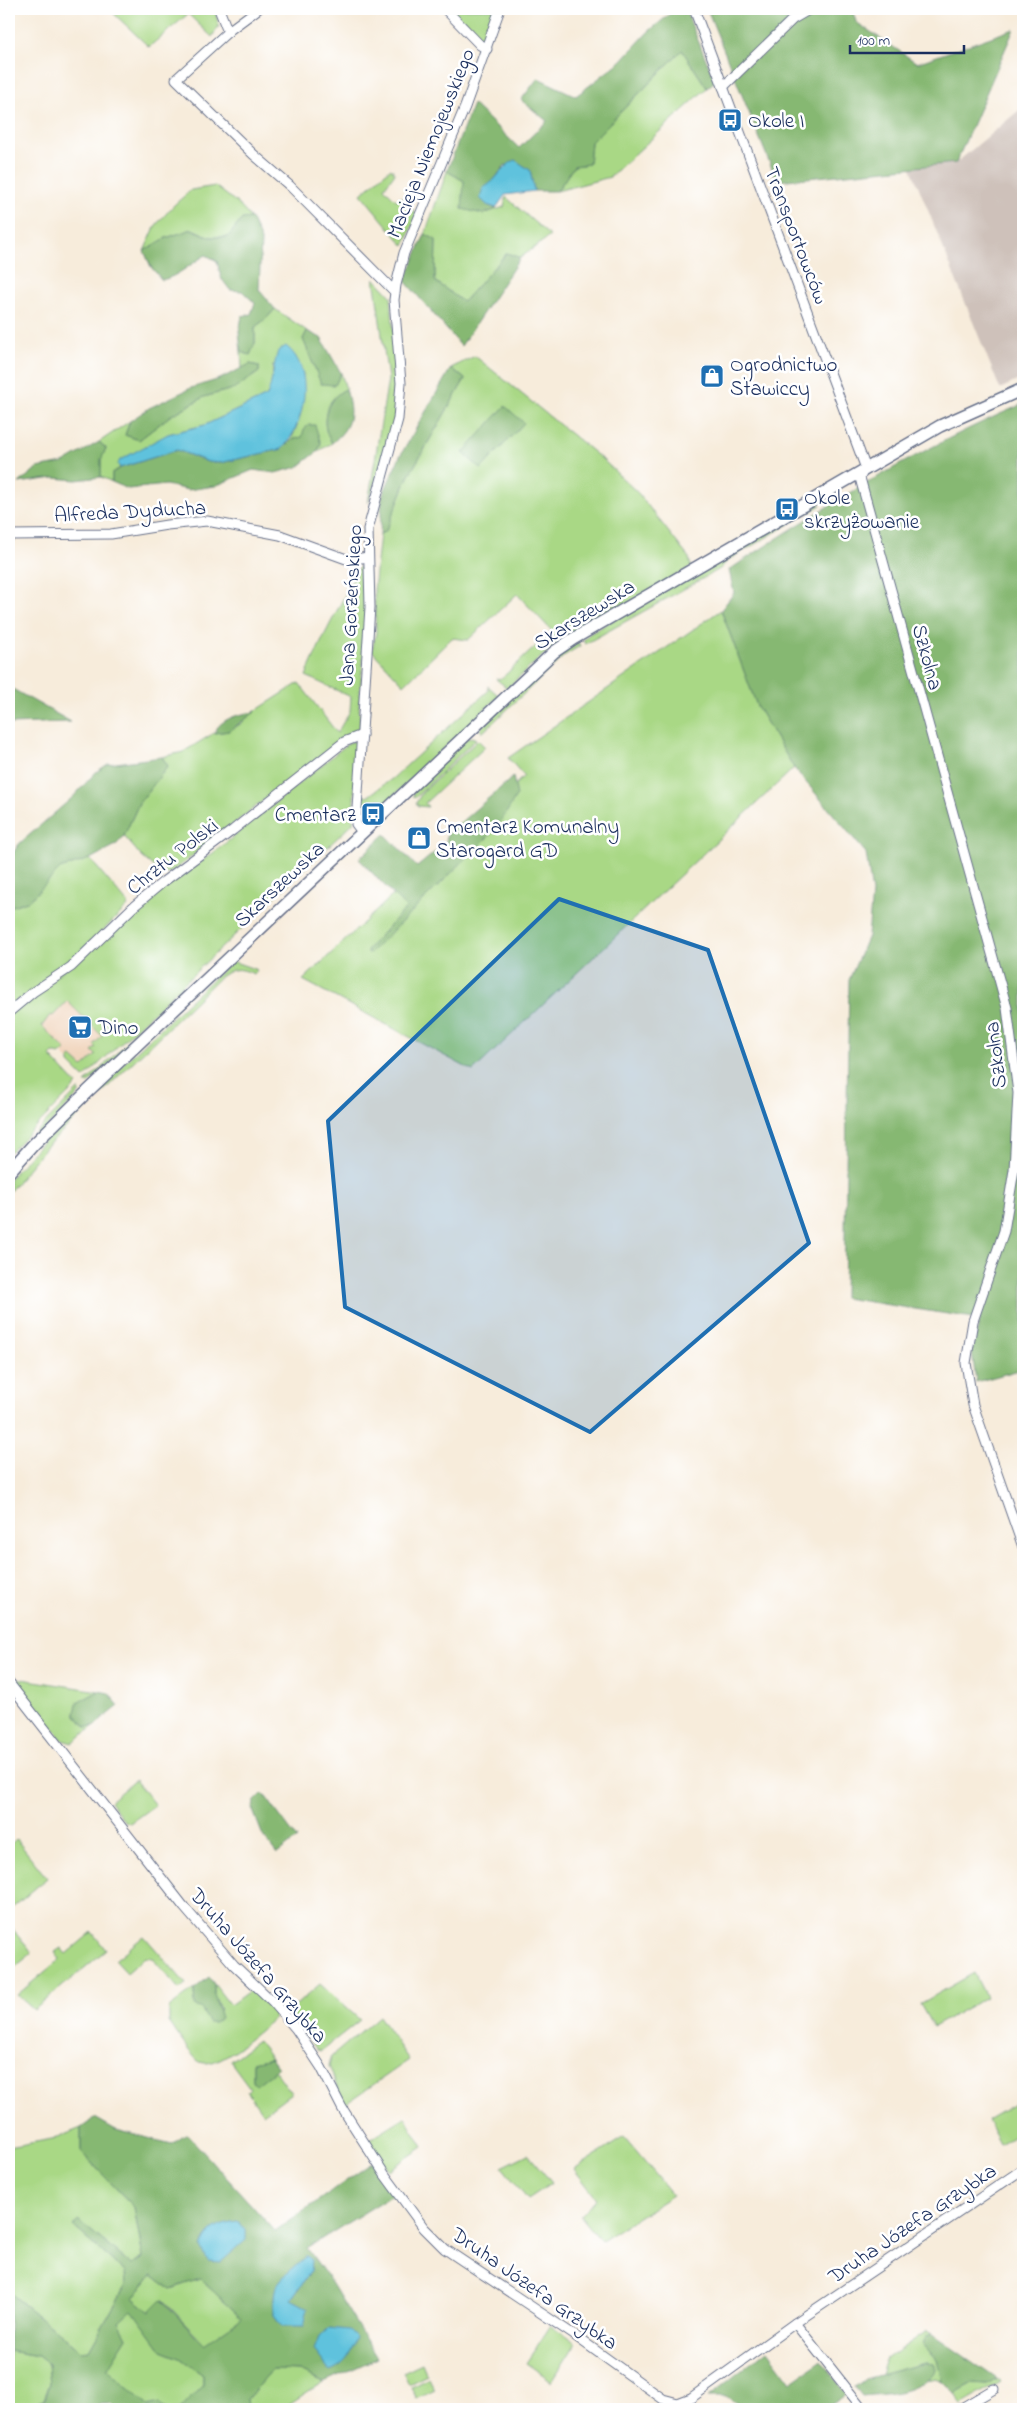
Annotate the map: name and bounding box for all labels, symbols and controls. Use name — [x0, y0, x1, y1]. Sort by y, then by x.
scale bar — [850, 22, 963, 54]
text: 100 m — [857, 30, 890, 52]
street label: Macieja Niemojewskiego — [380, 44, 486, 244]
bus stop icon: Okole I — [717, 107, 743, 133]
place label: Okole I — [748, 107, 804, 137]
street label: Transportowców — [755, 162, 835, 309]
place label: Ogrodnictwo Stawiccy — [730, 351, 838, 407]
shop icon: Ogrodnictwo Stawiccy — [699, 363, 725, 389]
place label: Okole skrzyżowanie — [804, 484, 920, 540]
street label: Alfreda Dyducha — [53, 494, 207, 534]
bus stop icon: Okole skrzyżowanie — [774, 496, 800, 522]
street label: Jana Gorzeńskiego — [333, 524, 373, 686]
street label: Skarszewska — [529, 573, 642, 659]
street label: Szkolna — [903, 621, 949, 694]
place label: Cmentarz — [275, 801, 356, 831]
bus stop icon: Cmentarz — [360, 801, 386, 827]
street label: Chrztu Polski — [121, 812, 226, 903]
place label: Cmentarz Komunalny Starogard GD — [436, 813, 619, 869]
shop icon: Cmentarz Komunalny Starogard GD — [406, 825, 432, 851]
street label: Skarszewska — [228, 835, 332, 935]
supermarket icon: Dino — [67, 1014, 93, 1040]
place label: Dino — [97, 1014, 139, 1044]
street label: Szkolna — [978, 1020, 1016, 1090]
street label: Druha Józefa Grzybka — [179, 1881, 334, 2052]
street label: Druha Józefa Grzybka — [822, 2157, 1004, 2294]
street label: Druha Józefa Grzybka — [442, 2220, 623, 2360]

